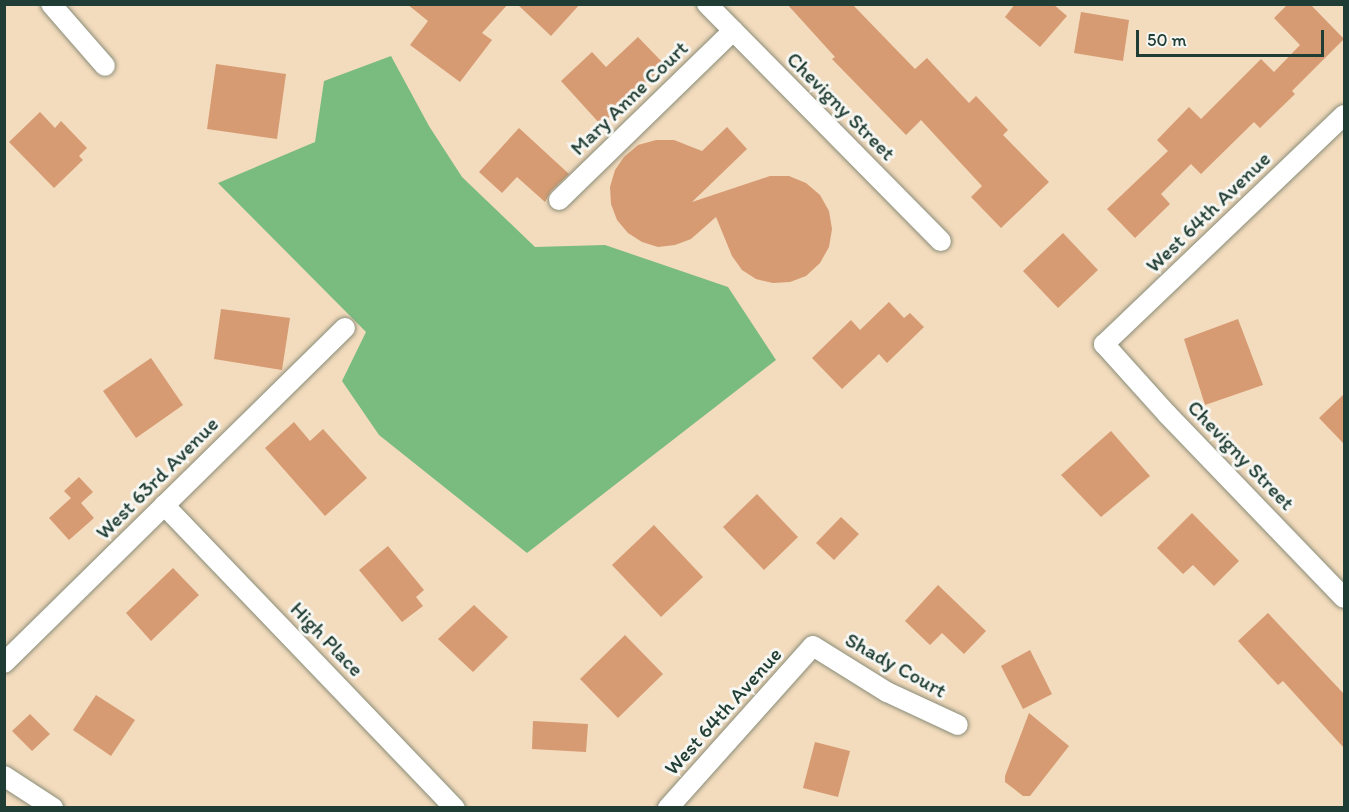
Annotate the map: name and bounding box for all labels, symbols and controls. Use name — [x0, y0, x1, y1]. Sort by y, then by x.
scale bar — [1139, 18, 1326, 56]
text: 50 m — [1147, 29, 1187, 51]
street label: Mary Anne Court — [565, 36, 693, 160]
street label: Chevigny Street — [782, 47, 900, 165]
street label: West 64th Avenue — [1141, 147, 1275, 277]
street label: Chevigny Street — [1182, 395, 1300, 515]
street label: West 63rd Avenue — [91, 412, 223, 544]
street label: High Place — [285, 596, 369, 682]
street label: Shady Court — [841, 627, 951, 703]
street label: West 64th Avenue — [659, 642, 787, 780]

